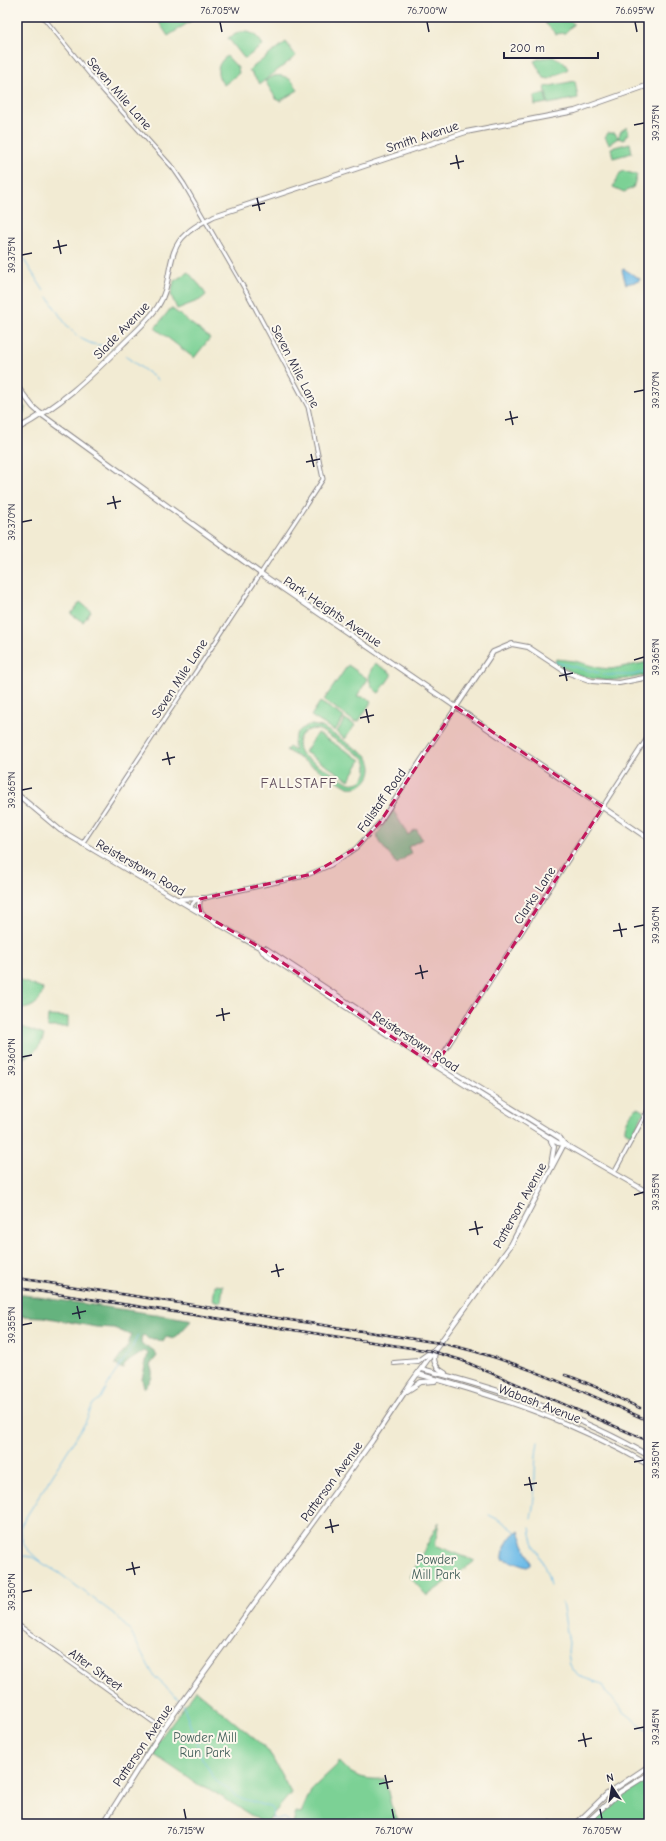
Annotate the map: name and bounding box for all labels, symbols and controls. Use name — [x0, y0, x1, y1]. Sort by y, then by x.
text: 76.705°W — [201, 5, 240, 17]
text: 76.700°W — [407, 5, 447, 17]
text: 76.695°W — [616, 5, 655, 17]
scale bar — [504, 34, 598, 60]
text: 200 m — [510, 41, 545, 55]
street label: Seven Mile Lane — [84, 54, 155, 133]
text: 39.375°N — [650, 105, 662, 141]
street label: Smith Avenue — [384, 118, 461, 155]
text: 39.375°N — [6, 237, 18, 273]
street label: Slade Avenue — [90, 298, 153, 362]
street label: Seven Mile Lane — [268, 322, 323, 411]
text: 39.370°N — [650, 372, 662, 408]
text: 39.370°N — [6, 504, 18, 540]
street label: Park Heights Avenue — [281, 573, 385, 650]
street label: Seven Mile Lane — [148, 636, 211, 721]
text: 39.365°N — [650, 639, 662, 675]
street label: Fallstaff Road — [354, 766, 409, 835]
text: 39.365°N — [6, 772, 18, 808]
district label: FALLSTAFF — [260, 775, 338, 792]
street label: Reisterstown Road — [94, 836, 188, 899]
street label: Clarks Lane — [510, 863, 559, 927]
text: 39.360°N — [650, 906, 662, 944]
street label: Reisterstown Road — [370, 1008, 462, 1075]
text: 39.360°N — [6, 1038, 18, 1076]
street label: Patterson Avenue — [490, 1159, 549, 1251]
text: 39.355°N — [650, 1174, 662, 1210]
text: 39.355°N — [6, 1307, 18, 1343]
street label: Wabash Avenue — [496, 1381, 584, 1426]
street label: Patterson Avenue — [297, 1438, 366, 1524]
text: 39.350°N — [650, 1441, 662, 1479]
park label: Powder Mill Park — [412, 1552, 461, 1582]
text: 39.350°N — [6, 1573, 18, 1611]
street label: Alter Street — [66, 1645, 126, 1695]
street label: Patterson Avenue — [109, 1701, 176, 1789]
text: 39.345°N — [650, 1709, 662, 1745]
park label: Powder Mill Run Park — [173, 1730, 237, 1760]
north arrow — [592, 1767, 632, 1807]
text: N — [605, 1771, 615, 1785]
text: 76.715°W — [168, 1825, 205, 1837]
text: 76.710°W — [375, 1825, 413, 1837]
text: 76.705°W — [583, 1825, 622, 1837]

